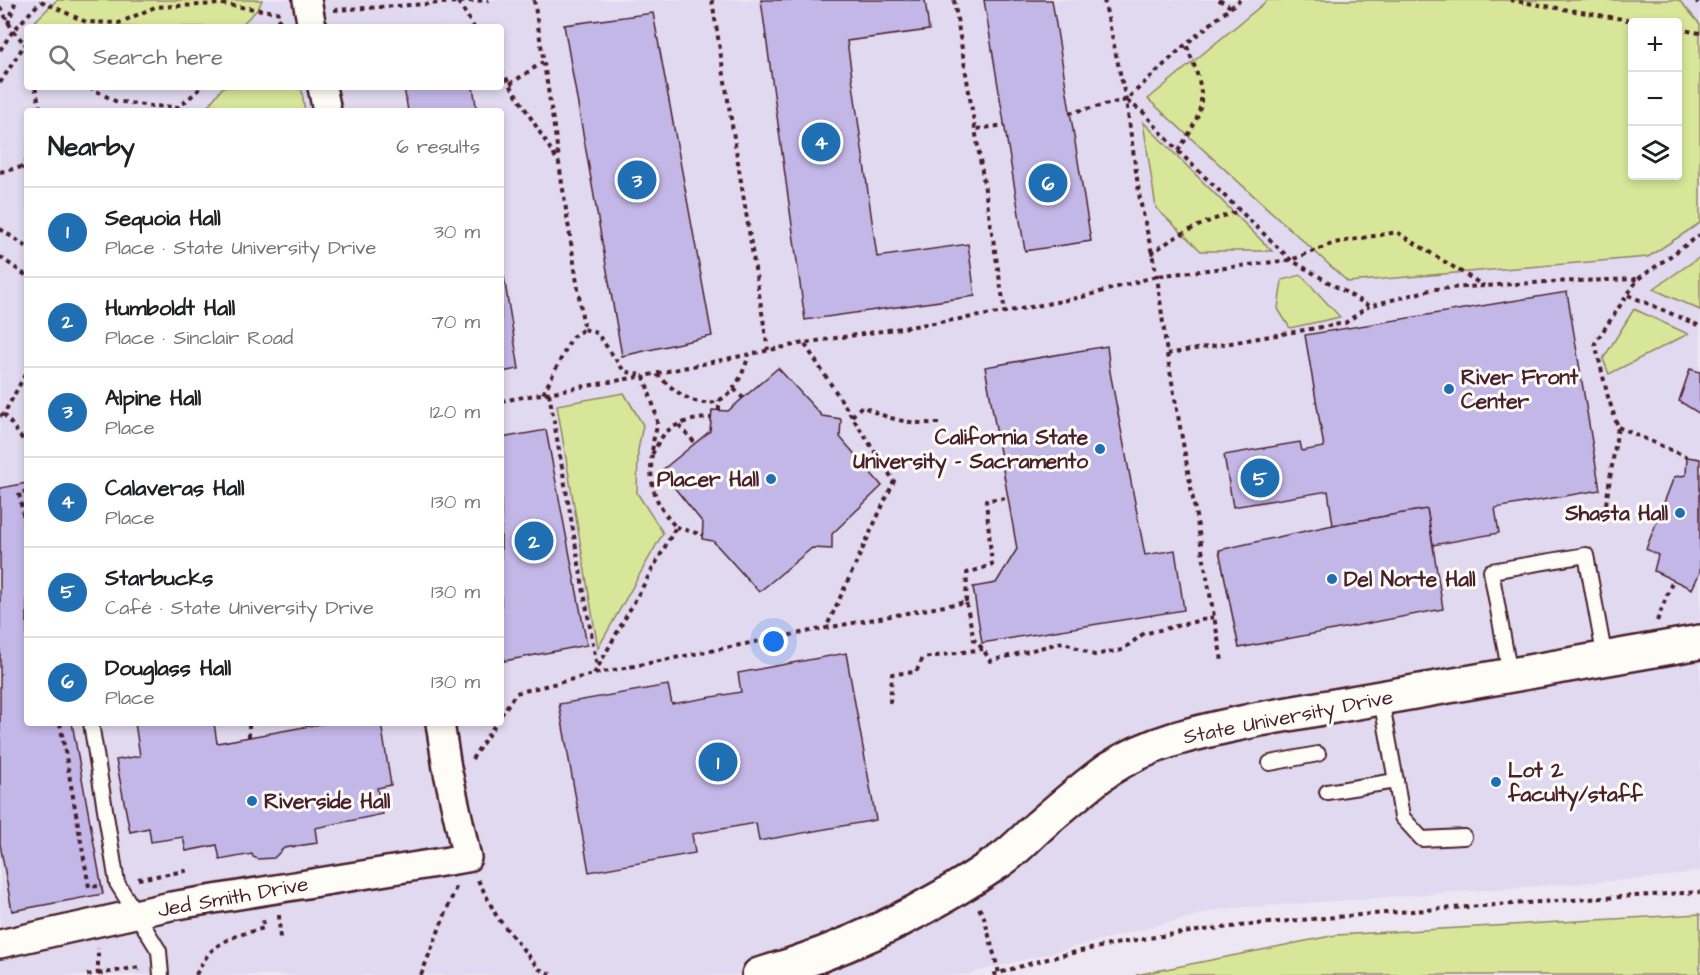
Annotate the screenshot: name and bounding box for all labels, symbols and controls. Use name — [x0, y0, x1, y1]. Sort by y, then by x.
map controls — [1628, 18, 1682, 180]
button: + — [1628, 18, 1682, 72]
search box — [24, 24, 504, 90]
icon: search — [45, 41, 78, 74]
text: Search here — [93, 42, 223, 73]
button: − — [1628, 72, 1682, 126]
pin: 4 — [802, 120, 840, 164]
button: layers — [1628, 126, 1682, 180]
text: Nearby — [48, 129, 135, 165]
text: 6 results — [396, 133, 480, 161]
pin: 3 — [618, 158, 656, 202]
pin: 6 — [1028, 160, 1068, 206]
text: Sequoia Hall — [105, 203, 221, 234]
text: 1 — [66, 218, 69, 246]
text: 30 m — [434, 218, 480, 246]
text: Place · State University Drive — [105, 234, 376, 262]
text: Humboldt Hall — [105, 293, 235, 324]
text: 2 — [62, 308, 73, 336]
text: 70 m — [432, 308, 480, 336]
text: Place · Sinclair Road — [105, 324, 293, 352]
place label: River Front Center — [1461, 363, 1579, 416]
marker: River Front Center — [1442, 382, 1456, 396]
text: Alpine Hall — [105, 383, 201, 414]
text: 3 — [62, 398, 73, 426]
text: 120 m — [430, 398, 480, 426]
text: Place — [105, 414, 155, 442]
place label: California State University - Sacramento — [853, 423, 1089, 479]
marker: California State University - Sacramento — [1093, 442, 1107, 456]
pin: 5 — [1240, 456, 1280, 500]
place label: Placer Hall — [657, 465, 760, 494]
marker: Placer Hall — [764, 472, 778, 486]
text: Calaveras Hall — [105, 473, 244, 504]
text: 4 — [61, 488, 74, 516]
text: 130 m — [431, 488, 480, 516]
place label: Shasta Hall — [1564, 499, 1669, 528]
text: Place — [105, 504, 155, 532]
marker: Shasta Hall — [1673, 506, 1687, 520]
pin: 2 — [514, 518, 554, 564]
text: Starbucks — [105, 563, 213, 594]
place label: Del Norte Hall — [1344, 565, 1476, 594]
marker: Del Norte Hall — [1325, 572, 1339, 586]
text: 5 — [60, 578, 75, 606]
text: 130 m — [431, 578, 480, 606]
text: Café · State University Drive — [105, 594, 374, 622]
your location — [759, 627, 788, 656]
text: Douglass Hall — [105, 653, 231, 684]
text: 6 — [61, 668, 74, 696]
text: 130 m — [431, 668, 480, 696]
street label: State University Drive — [1181, 682, 1396, 754]
text: Place — [105, 684, 155, 712]
pin: 1 — [698, 740, 738, 784]
place label: Lot 2 faculty/staff — [1507, 756, 1643, 812]
marker: Lot 2 faculty/staff — [1489, 775, 1503, 789]
place label: Riverside Hall — [264, 787, 391, 816]
marker: Riverside Hall — [245, 794, 259, 808]
street label: Jed Smith Drive — [155, 869, 311, 925]

